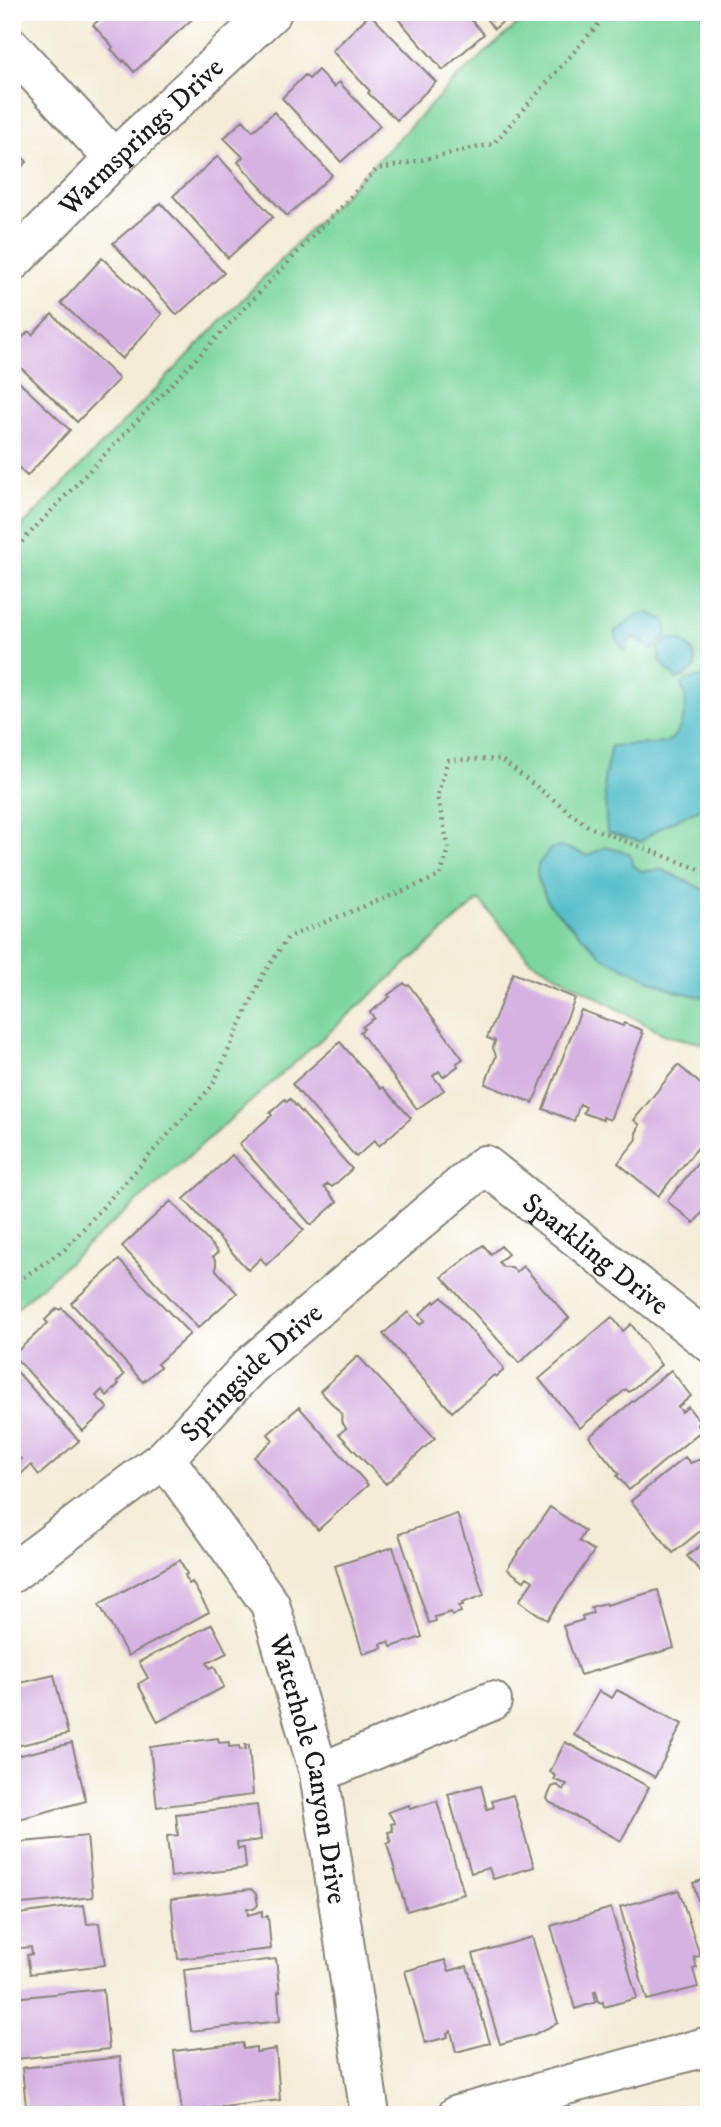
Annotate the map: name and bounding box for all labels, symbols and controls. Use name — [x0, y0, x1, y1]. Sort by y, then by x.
street label: Warmsprings Drive — [51, 50, 231, 224]
street label: Sparkling Drive — [515, 1186, 676, 1323]
street label: Springside Drive — [173, 1296, 330, 1450]
street label: Waterhole Canyon Drive — [260, 1630, 354, 1906]

